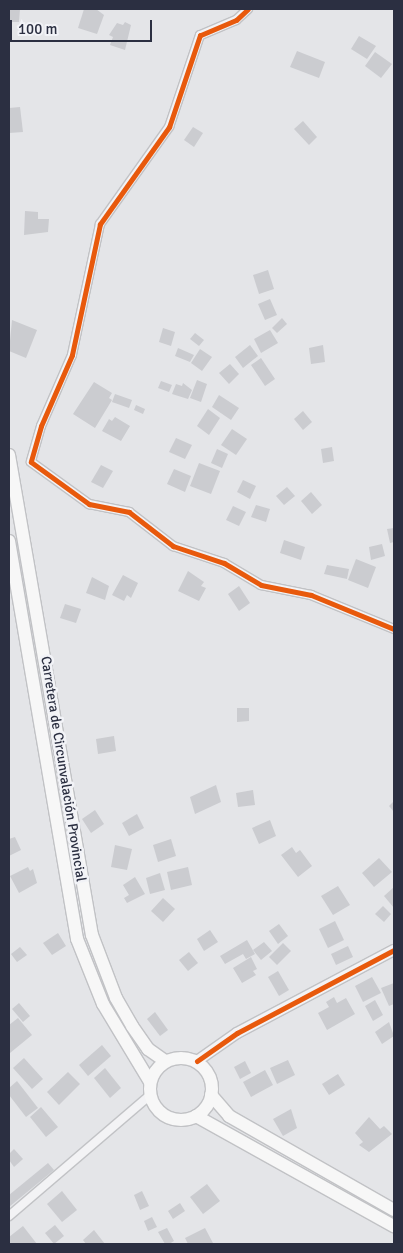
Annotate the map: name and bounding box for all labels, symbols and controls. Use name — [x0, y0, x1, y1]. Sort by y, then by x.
scale bar — [12, 10, 155, 42]
text: 100 m — [18, 20, 58, 38]
street label: Carretera de Circunvalación Provincial — [37, 655, 89, 883]

